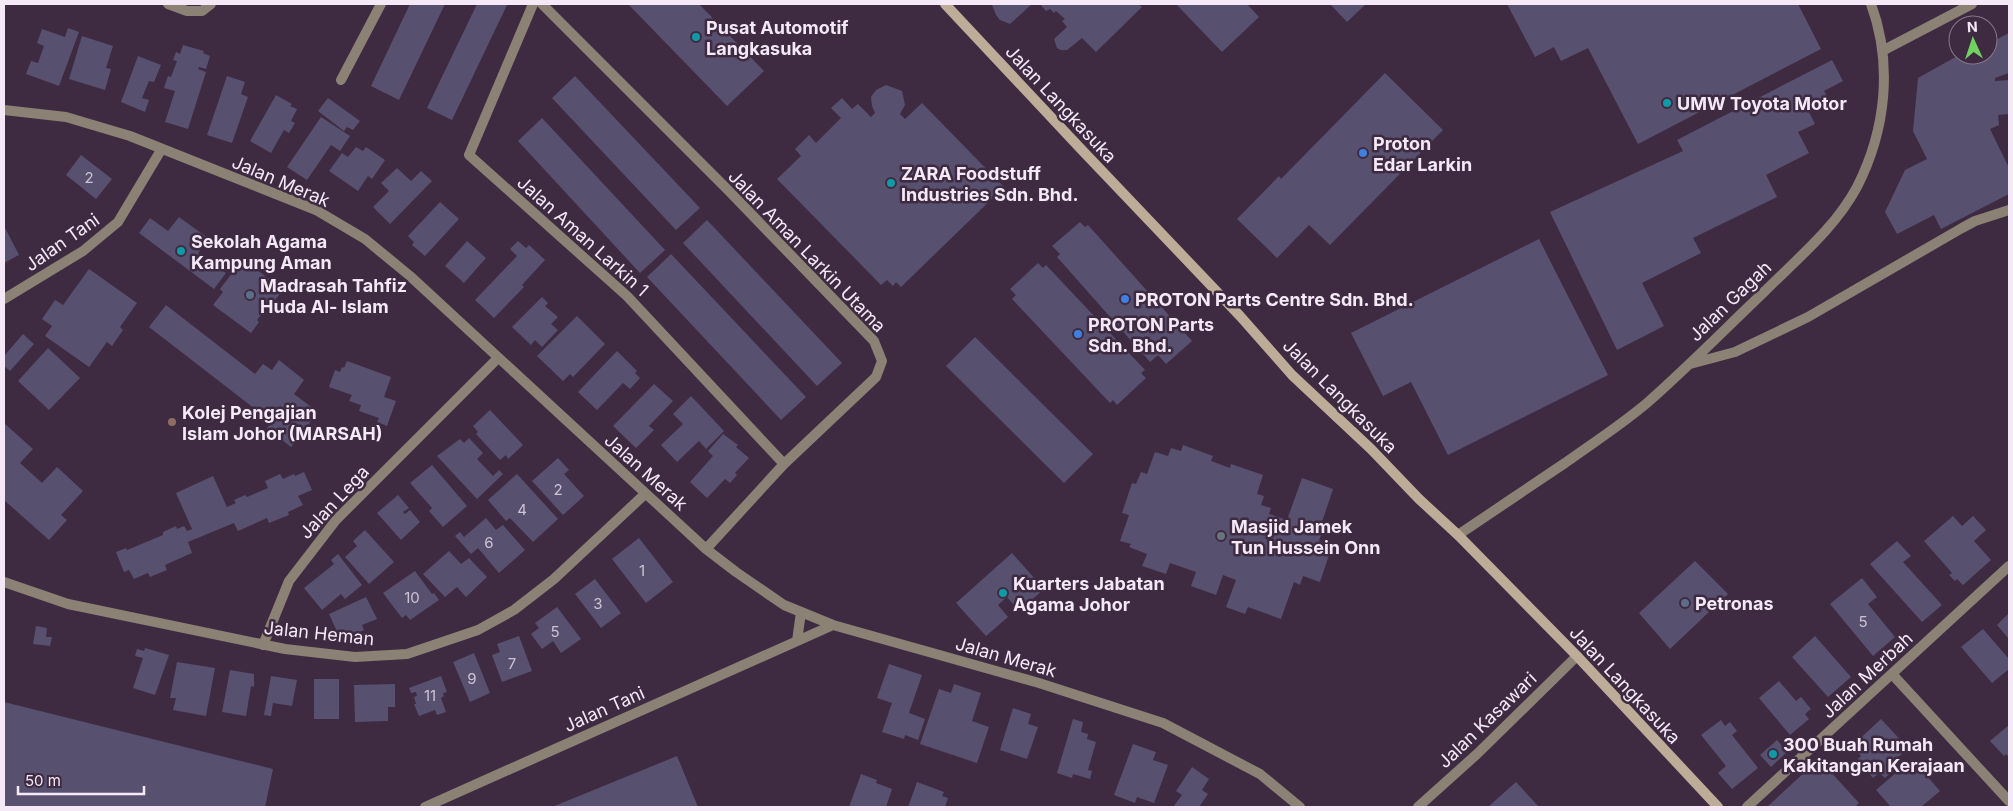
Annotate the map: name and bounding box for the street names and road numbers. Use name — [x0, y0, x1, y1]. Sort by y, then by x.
street label: Jalan Langkasuka — [1001, 41, 1121, 167]
street label: Jalan Merak — [229, 151, 333, 211]
street label: Jalan Aman Larkin Utama — [724, 166, 890, 336]
street label: Jalan Aman Larkin 1 — [513, 172, 653, 300]
street label: Jalan Tani — [21, 209, 103, 275]
street label: Jalan Gagah — [1685, 257, 1775, 345]
street label: Jalan Langkasuka — [1279, 335, 1401, 457]
street label: Jalan Merak — [600, 429, 692, 515]
street label: Jalan Lega — [295, 461, 373, 543]
street label: Jalan Heman — [263, 617, 375, 649]
street label: Jalan Langkasuka — [1565, 622, 1685, 748]
street label: Jalan Merbah — [1817, 628, 1917, 722]
street label: Jalan Merak — [953, 633, 1059, 681]
street label: Jalan Kasawari — [1433, 668, 1541, 772]
street label: Jalan Tani — [560, 682, 648, 736]

